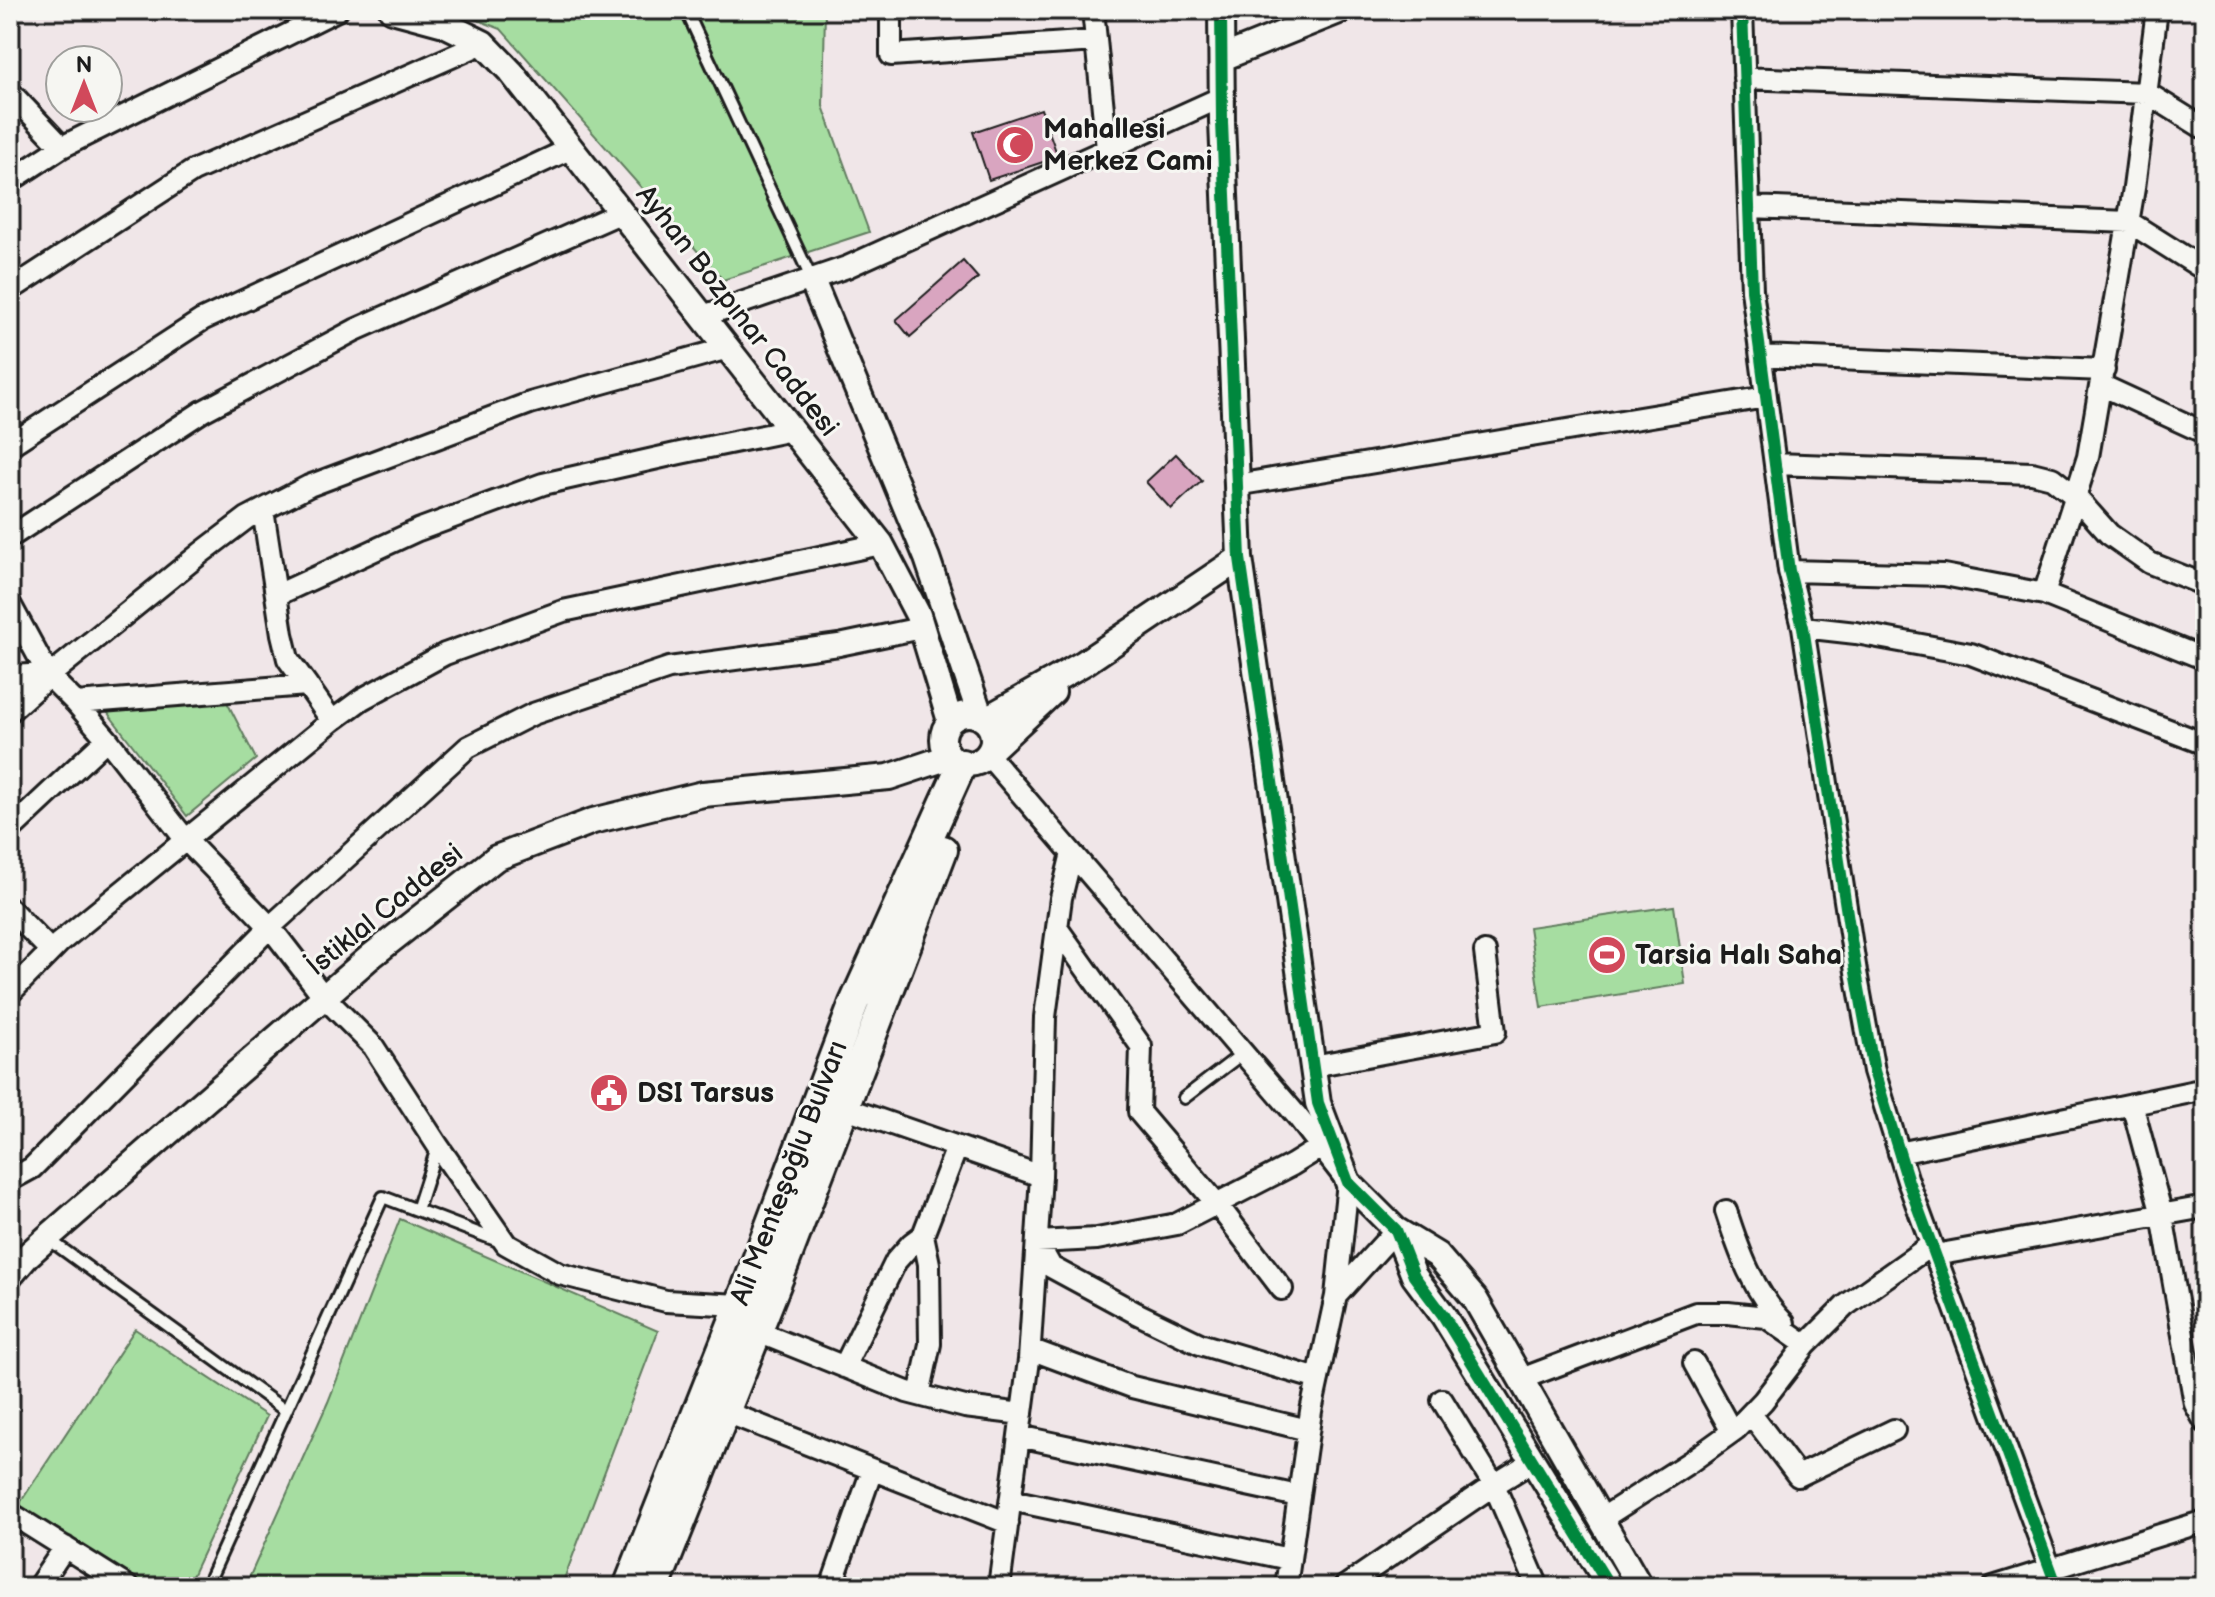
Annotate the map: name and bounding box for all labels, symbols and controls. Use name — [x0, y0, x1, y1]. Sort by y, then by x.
north arrow — [44, 44, 124, 124]
text: N — [76, 52, 92, 79]
place label: Mahallesi Merkez Cami — [1043, 113, 1213, 178]
mosque icon: Mahallesi Merkez Cami — [994, 124, 1036, 166]
street label: Ayhan Bozpınar Caddesi — [629, 179, 845, 443]
street label: İstiklal Caddesi — [300, 836, 470, 983]
sports icon: Tarsia Halı Saha — [1586, 934, 1628, 976]
place label: Tarsia Halı Saha — [1635, 939, 1842, 972]
street label: Ali Menteşoğlu Bulvarı — [723, 1036, 855, 1310]
public building icon: DSI Tarsus — [588, 1072, 630, 1114]
place label: DSI Tarsus — [637, 1077, 774, 1110]

